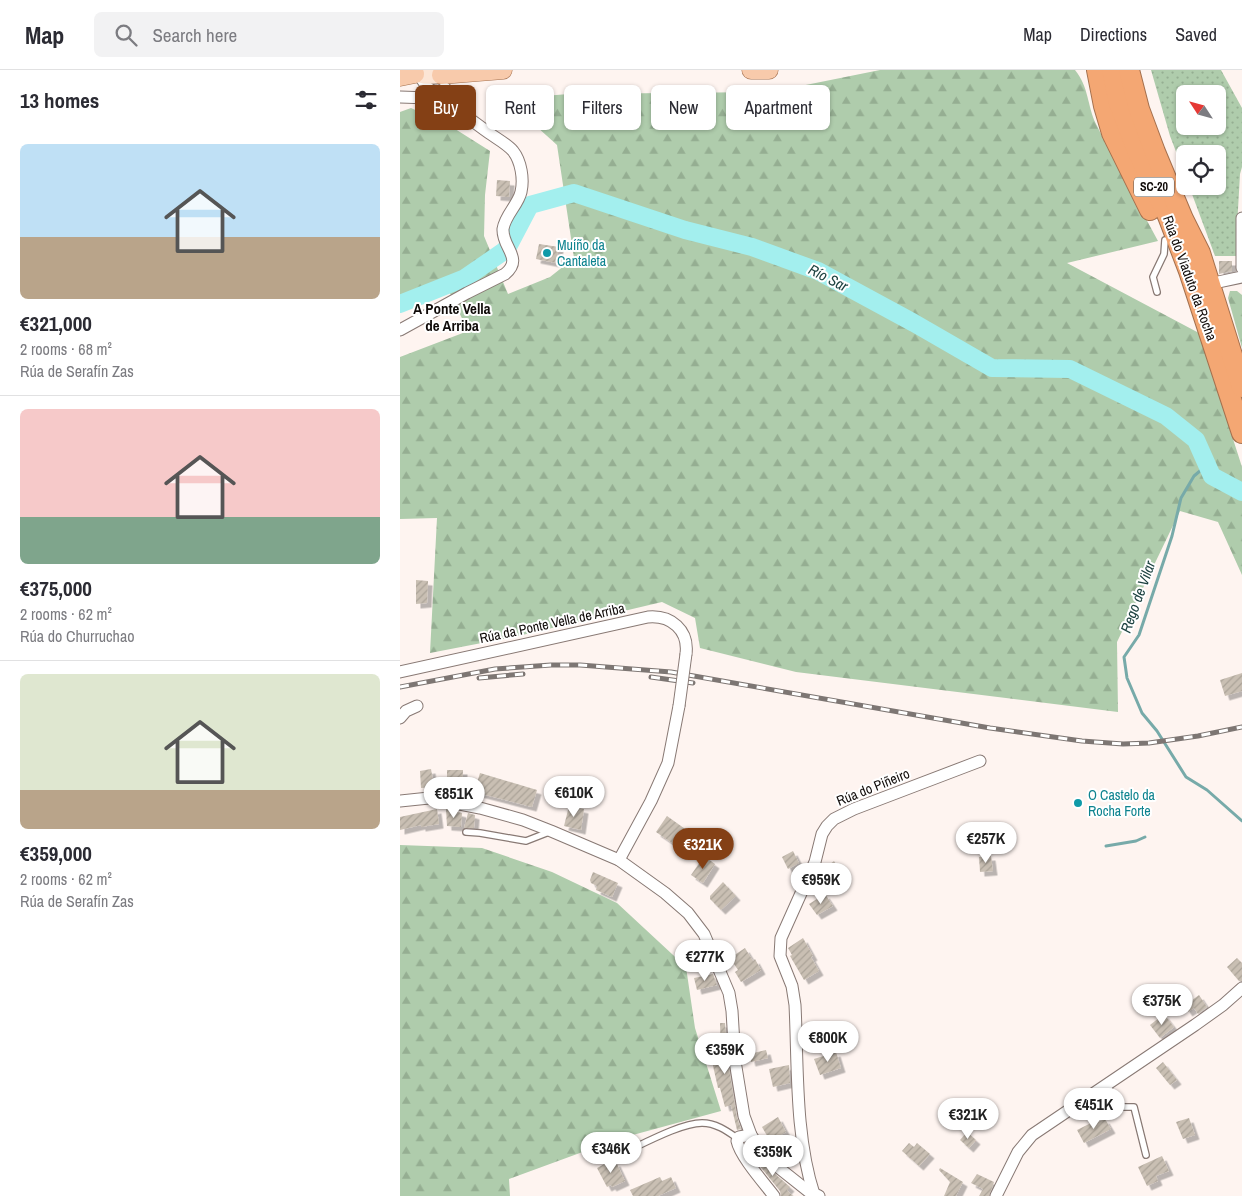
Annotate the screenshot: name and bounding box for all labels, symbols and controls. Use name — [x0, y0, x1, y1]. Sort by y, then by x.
search box — [94, 12, 444, 57]
text: Map — [25, 19, 64, 51]
icon: search — [112, 21, 140, 49]
text: Search here — [152, 22, 237, 48]
text: Map — [1023, 22, 1052, 47]
text: Directions — [1080, 22, 1147, 47]
text: Saved — [1175, 22, 1217, 47]
chip: Buy — [415, 85, 476, 130]
chip: Rent — [486, 85, 554, 130]
chip: Filters — [564, 85, 641, 130]
chip: New — [651, 85, 716, 130]
chip: Apartment — [726, 85, 830, 130]
north arrow — [1176, 85, 1226, 135]
map controls — [1176, 85, 1226, 195]
text: 13 homes — [20, 86, 99, 115]
icon: filters — [352, 86, 380, 114]
button: locate — [1176, 145, 1226, 195]
icon: home — [155, 176, 245, 266]
road number: SC-20 — [1134, 178, 1174, 196]
street label: Rúa do Viaduto da Rocha — [1159, 213, 1221, 344]
place label: Muíño da Cantaleta — [557, 236, 607, 270]
marker: Muíño da Cantaleta — [541, 247, 553, 259]
water label: Río Sar — [805, 259, 852, 297]
district label: A Ponte Vella de Arriba — [413, 298, 491, 336]
text: €321,000 — [20, 309, 92, 338]
text: 2 rooms · 68 m² — [20, 338, 112, 360]
text: Rúa de Serafín Zas — [20, 360, 134, 382]
icon: home — [155, 442, 245, 532]
water label: Rego de Vilar — [1115, 557, 1161, 636]
text: €375,000 — [20, 574, 92, 603]
street label: Rúa da Ponte Vella de Arriba — [478, 599, 627, 647]
text: 2 rooms · 62 m² — [20, 603, 112, 625]
text: Rúa do Churruchao — [20, 625, 135, 647]
icon: home — [155, 707, 245, 797]
street label: Rúa do Piñeiro — [834, 764, 912, 810]
pin: €851K — [419, 776, 489, 819]
pin: €610K — [539, 776, 609, 818]
text: €610K — [555, 781, 593, 803]
text: €851K — [435, 782, 473, 804]
place label: O Castelo da Rocha Forte — [1088, 786, 1156, 820]
marker: O Castelo da Rocha Forte — [1072, 797, 1084, 809]
pin: €257K — [951, 822, 1021, 864]
text: €257K — [967, 827, 1005, 849]
pin: €321K — [668, 828, 738, 870]
text: €321K — [684, 833, 722, 855]
text: €359,000 — [20, 839, 92, 868]
pin: €959K — [786, 862, 856, 905]
text: 2 rooms · 62 m² — [20, 868, 112, 890]
text: €959K — [802, 868, 840, 890]
text: Rúa de Serafín Zas — [20, 890, 134, 912]
pin: €277K — [670, 940, 740, 982]
text: €277K — [686, 945, 724, 967]
pin: €375K — [1127, 984, 1197, 1026]
text: €375K — [1143, 989, 1181, 1011]
pin: €800K — [793, 1020, 863, 1063]
text: €800K — [809, 1026, 847, 1048]
pin: €359K — [690, 1032, 760, 1075]
text: €359K — [706, 1038, 744, 1060]
pin: €451K — [1059, 1088, 1129, 1130]
text: €451K — [1075, 1093, 1113, 1115]
pin: €321K — [933, 1098, 1003, 1140]
text: €321K — [949, 1103, 987, 1125]
pin: €346K — [576, 1132, 646, 1174]
pin: €359K — [738, 1134, 808, 1177]
text: €346K — [592, 1137, 630, 1159]
text: €359K — [754, 1140, 792, 1162]

